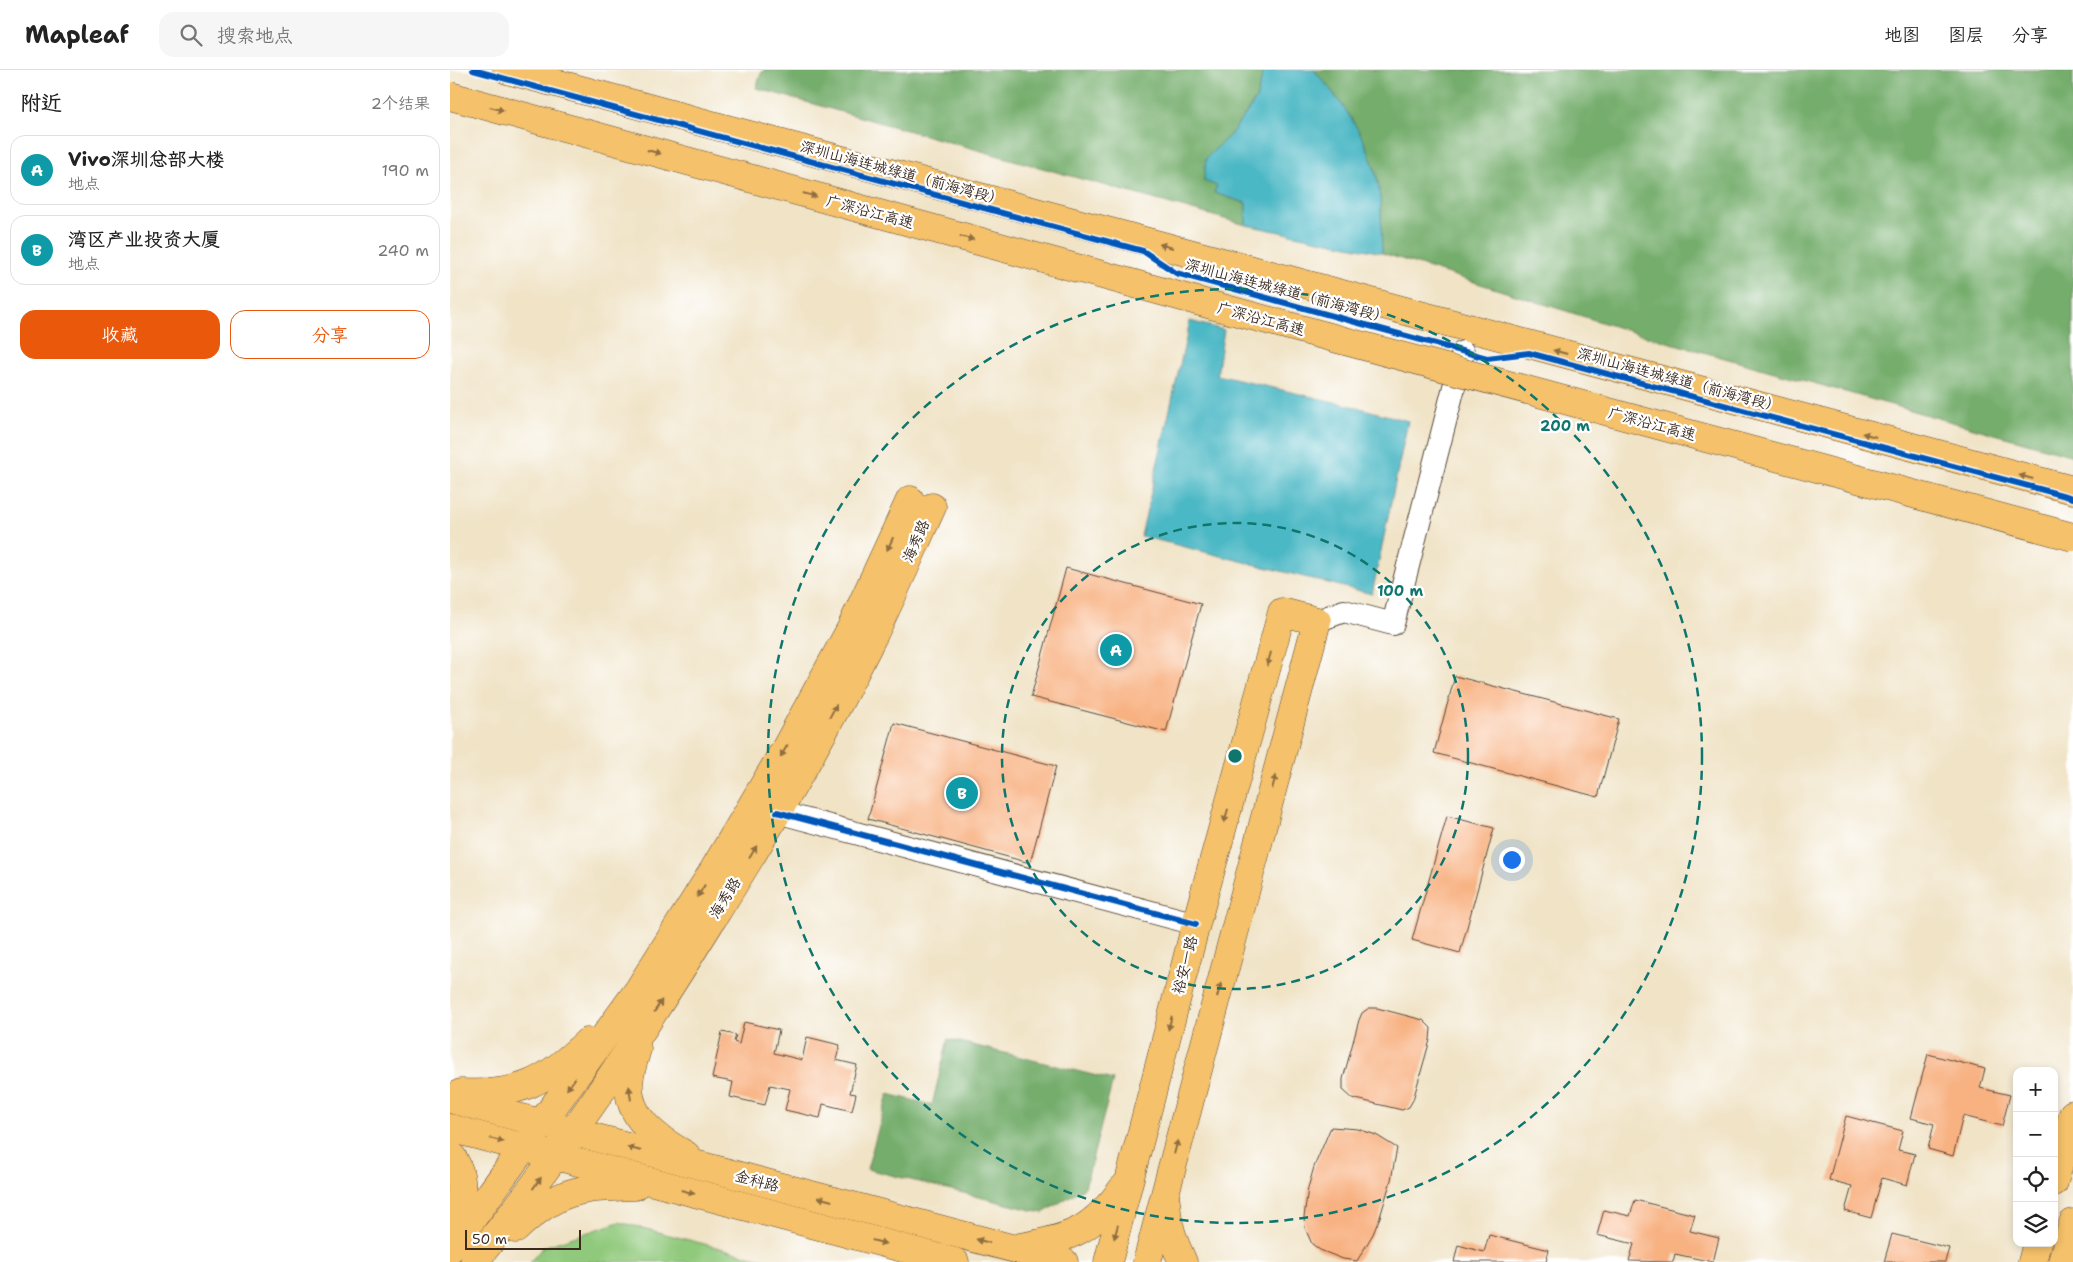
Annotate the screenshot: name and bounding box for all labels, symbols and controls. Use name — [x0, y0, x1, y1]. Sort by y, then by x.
search box — [159, 12, 509, 57]
text: Mapleaf — [25, 19, 129, 51]
icon: search — [177, 21, 205, 49]
text: 搜索地点 — [217, 23, 293, 48]
text: 地图 — [1884, 23, 1920, 47]
text: 图层 — [1948, 23, 1984, 47]
text: 分享 — [2012, 23, 2048, 47]
text: 附近 — [20, 89, 62, 117]
text: 2个结果 — [371, 93, 430, 114]
one-way arrow — [490, 106, 505, 114]
street label: 深圳山海连城绿道（前海湾段） — [798, 136, 1006, 210]
text: Vivo深圳总部大楼 — [68, 147, 225, 172]
one-way arrow — [646, 149, 661, 157]
text: A — [31, 160, 43, 181]
text: 190 m — [382, 160, 429, 181]
text: 地点 — [68, 173, 100, 194]
street label: 广深沿江高速 — [824, 191, 916, 233]
one-way arrow — [803, 192, 818, 200]
text: 湾区产业投资大厦 — [68, 227, 220, 252]
one-way arrow — [960, 235, 975, 243]
text: B — [32, 240, 42, 261]
text: 240 m — [377, 240, 429, 261]
one-way arrow — [1159, 242, 1174, 250]
text: 地点 — [68, 253, 100, 274]
street label: 深圳山海连城绿道（前海湾段） — [1183, 254, 1391, 328]
street label: 广深沿江高速 — [1215, 298, 1307, 340]
button: 收藏 — [20, 310, 220, 359]
button: 分享 — [230, 310, 430, 359]
street label: 深圳山海连城绿道（前海湾段） — [1575, 343, 1783, 417]
one-way arrow — [1552, 348, 1568, 356]
street label: 广深沿江高速 — [1606, 403, 1698, 445]
text: 200 m — [1540, 416, 1590, 436]
one-way arrow — [1861, 431, 1877, 439]
one-way arrow — [2018, 473, 2033, 481]
street label: 海秀路 — [898, 516, 934, 566]
one-way arrow — [885, 537, 893, 551]
text: 100 m — [1377, 581, 1423, 601]
pin: A — [1100, 631, 1132, 669]
one-way arrow — [1265, 652, 1273, 667]
one-way arrow — [829, 704, 837, 718]
one-way arrow — [780, 744, 788, 759]
centre of rings — [1226, 747, 1244, 765]
pin: B — [946, 774, 978, 812]
one-way arrow — [1270, 775, 1278, 790]
one-way arrow — [1221, 808, 1229, 823]
one-way arrow — [749, 845, 757, 860]
your location — [1499, 847, 1525, 873]
street label: 海秀路 — [705, 874, 745, 922]
one-way arrow — [696, 884, 705, 897]
street label: 裕安一路 — [1168, 933, 1202, 997]
one-way arrow — [1215, 983, 1223, 998]
one-way arrow — [654, 999, 663, 1012]
one-way arrow — [1166, 1016, 1174, 1031]
map controls — [2013, 1067, 2058, 1247]
button: + — [2013, 1067, 2058, 1112]
one-way arrow — [566, 1077, 576, 1091]
one-way arrow — [626, 1084, 634, 1100]
button: − — [2013, 1112, 2058, 1157]
one-way arrow — [490, 1136, 505, 1144]
one-way arrow — [1172, 1139, 1180, 1155]
one-way arrow — [627, 1145, 642, 1153]
button: locate — [2013, 1157, 2058, 1202]
street label: 金科路 — [733, 1166, 781, 1196]
one-way arrow — [532, 1176, 542, 1190]
one-way arrow — [680, 1188, 695, 1196]
one-way arrow — [818, 1195, 833, 1203]
button: layers — [2013, 1202, 2058, 1247]
one-way arrow — [1112, 1224, 1120, 1239]
scale bar — [465, 1227, 581, 1250]
text: 50 m — [472, 1230, 507, 1248]
one-way arrow — [975, 1236, 990, 1244]
one-way arrow — [871, 1238, 886, 1246]

